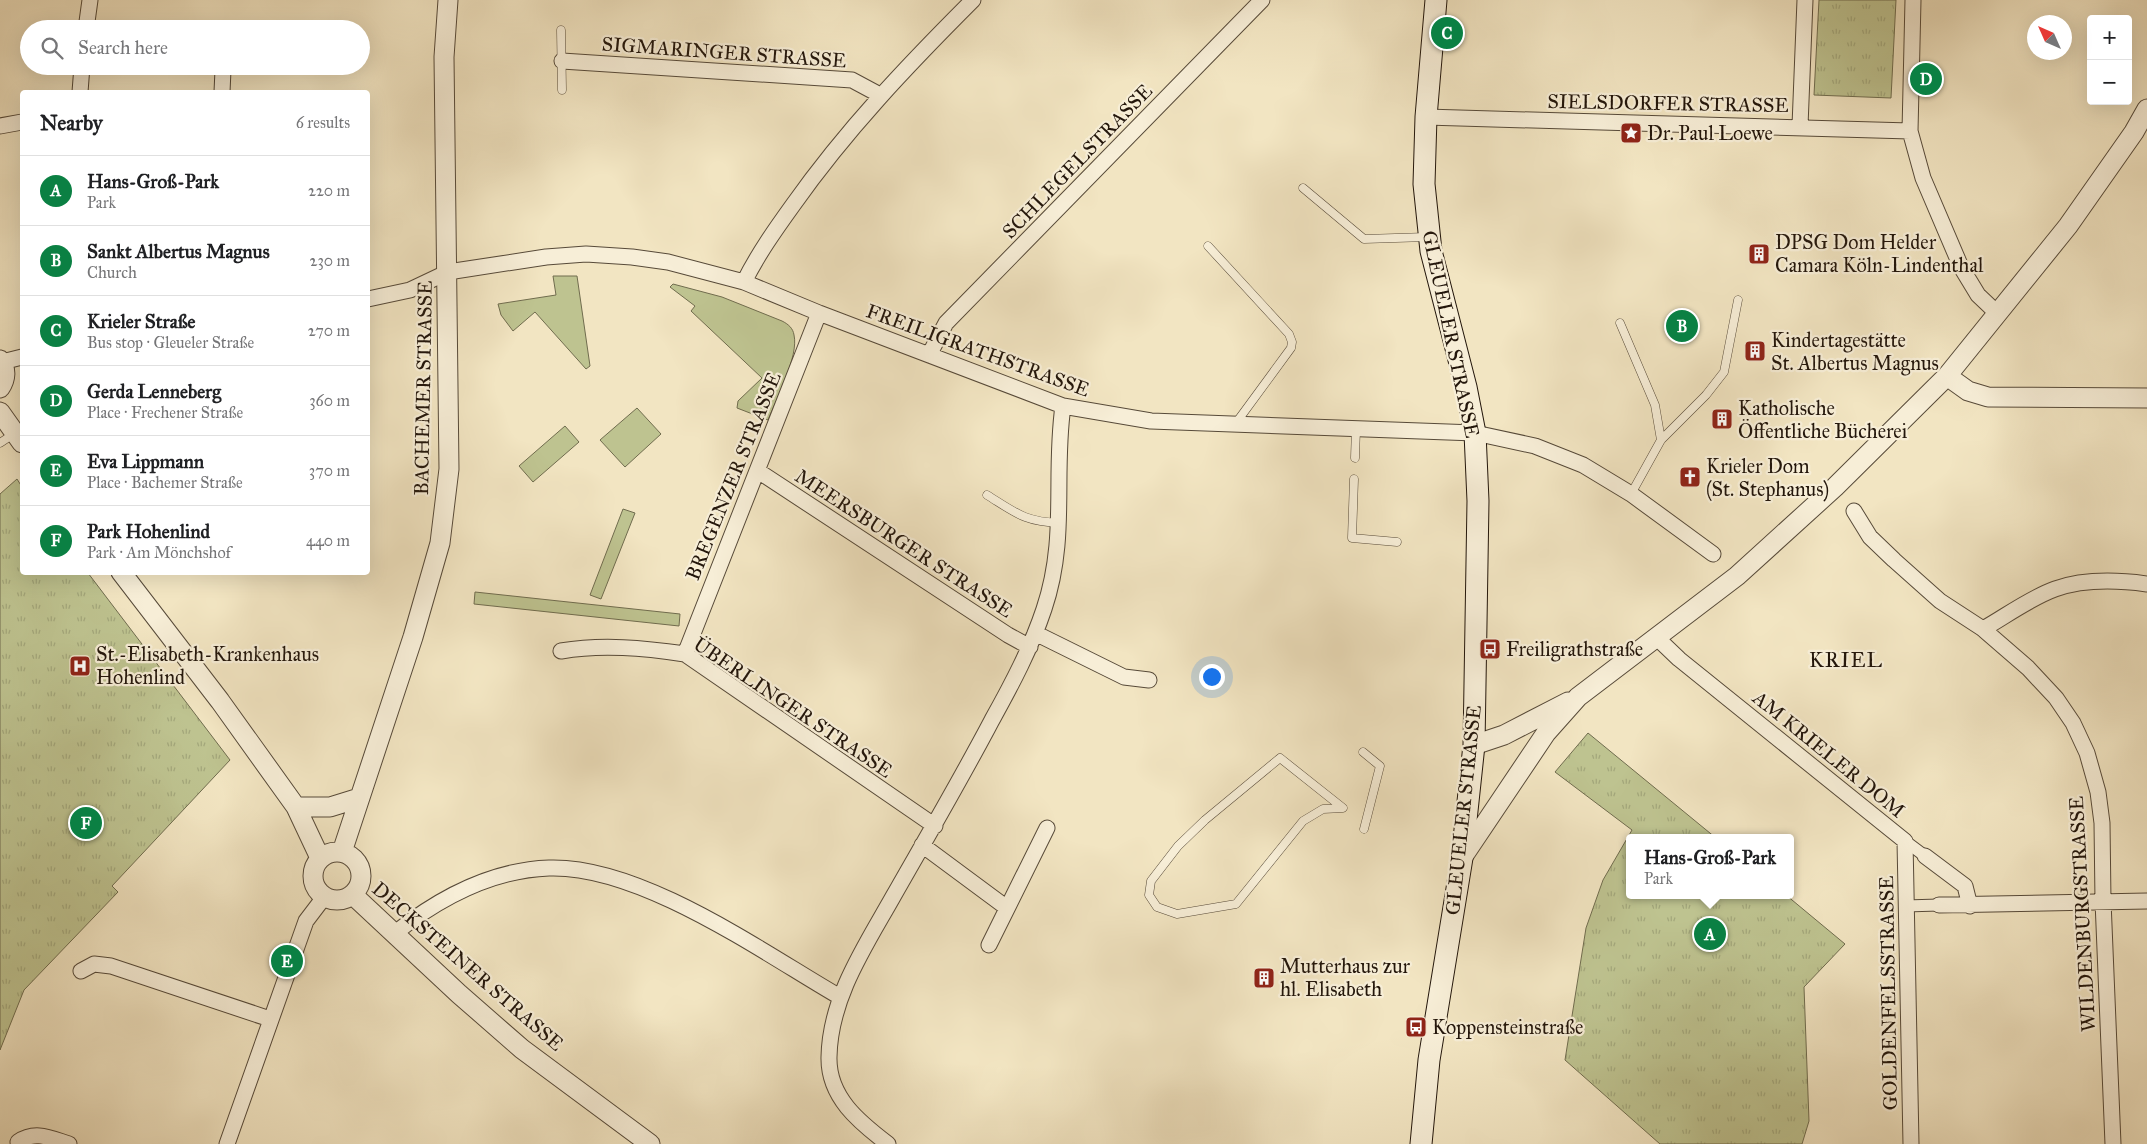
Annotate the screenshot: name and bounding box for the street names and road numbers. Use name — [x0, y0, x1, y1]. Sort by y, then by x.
street label: SIGMARINGER STRASSE — [601, 31, 847, 73]
street label: SCHLEGELSTRASSE — [997, 79, 1157, 243]
street label: SIELSDORFER STRASSE — [1547, 89, 1789, 117]
street label: GLEUELER STRASSE — [1417, 228, 1485, 440]
street label: BACHEMER STRASSE — [409, 280, 437, 496]
street label: FREILIGRATHSTRASSE — [863, 298, 1093, 402]
street label: BREGENZER STRASSE — [680, 368, 786, 584]
street label: MEERSBURGER STRASSE — [791, 464, 1017, 622]
street label: ÜBERLINGER STRASSE — [689, 631, 897, 783]
street label: AM KRIELER DOM — [1747, 685, 1910, 823]
street label: GLEUELER STRASSE — [1440, 704, 1486, 916]
street label: WILDENBURGSTRASSE — [2064, 795, 2100, 1033]
street label: GOLDENFELSSTRASSE — [1874, 875, 1902, 1111]
street label: DECKSTEINER STRASSE — [367, 876, 569, 1056]

